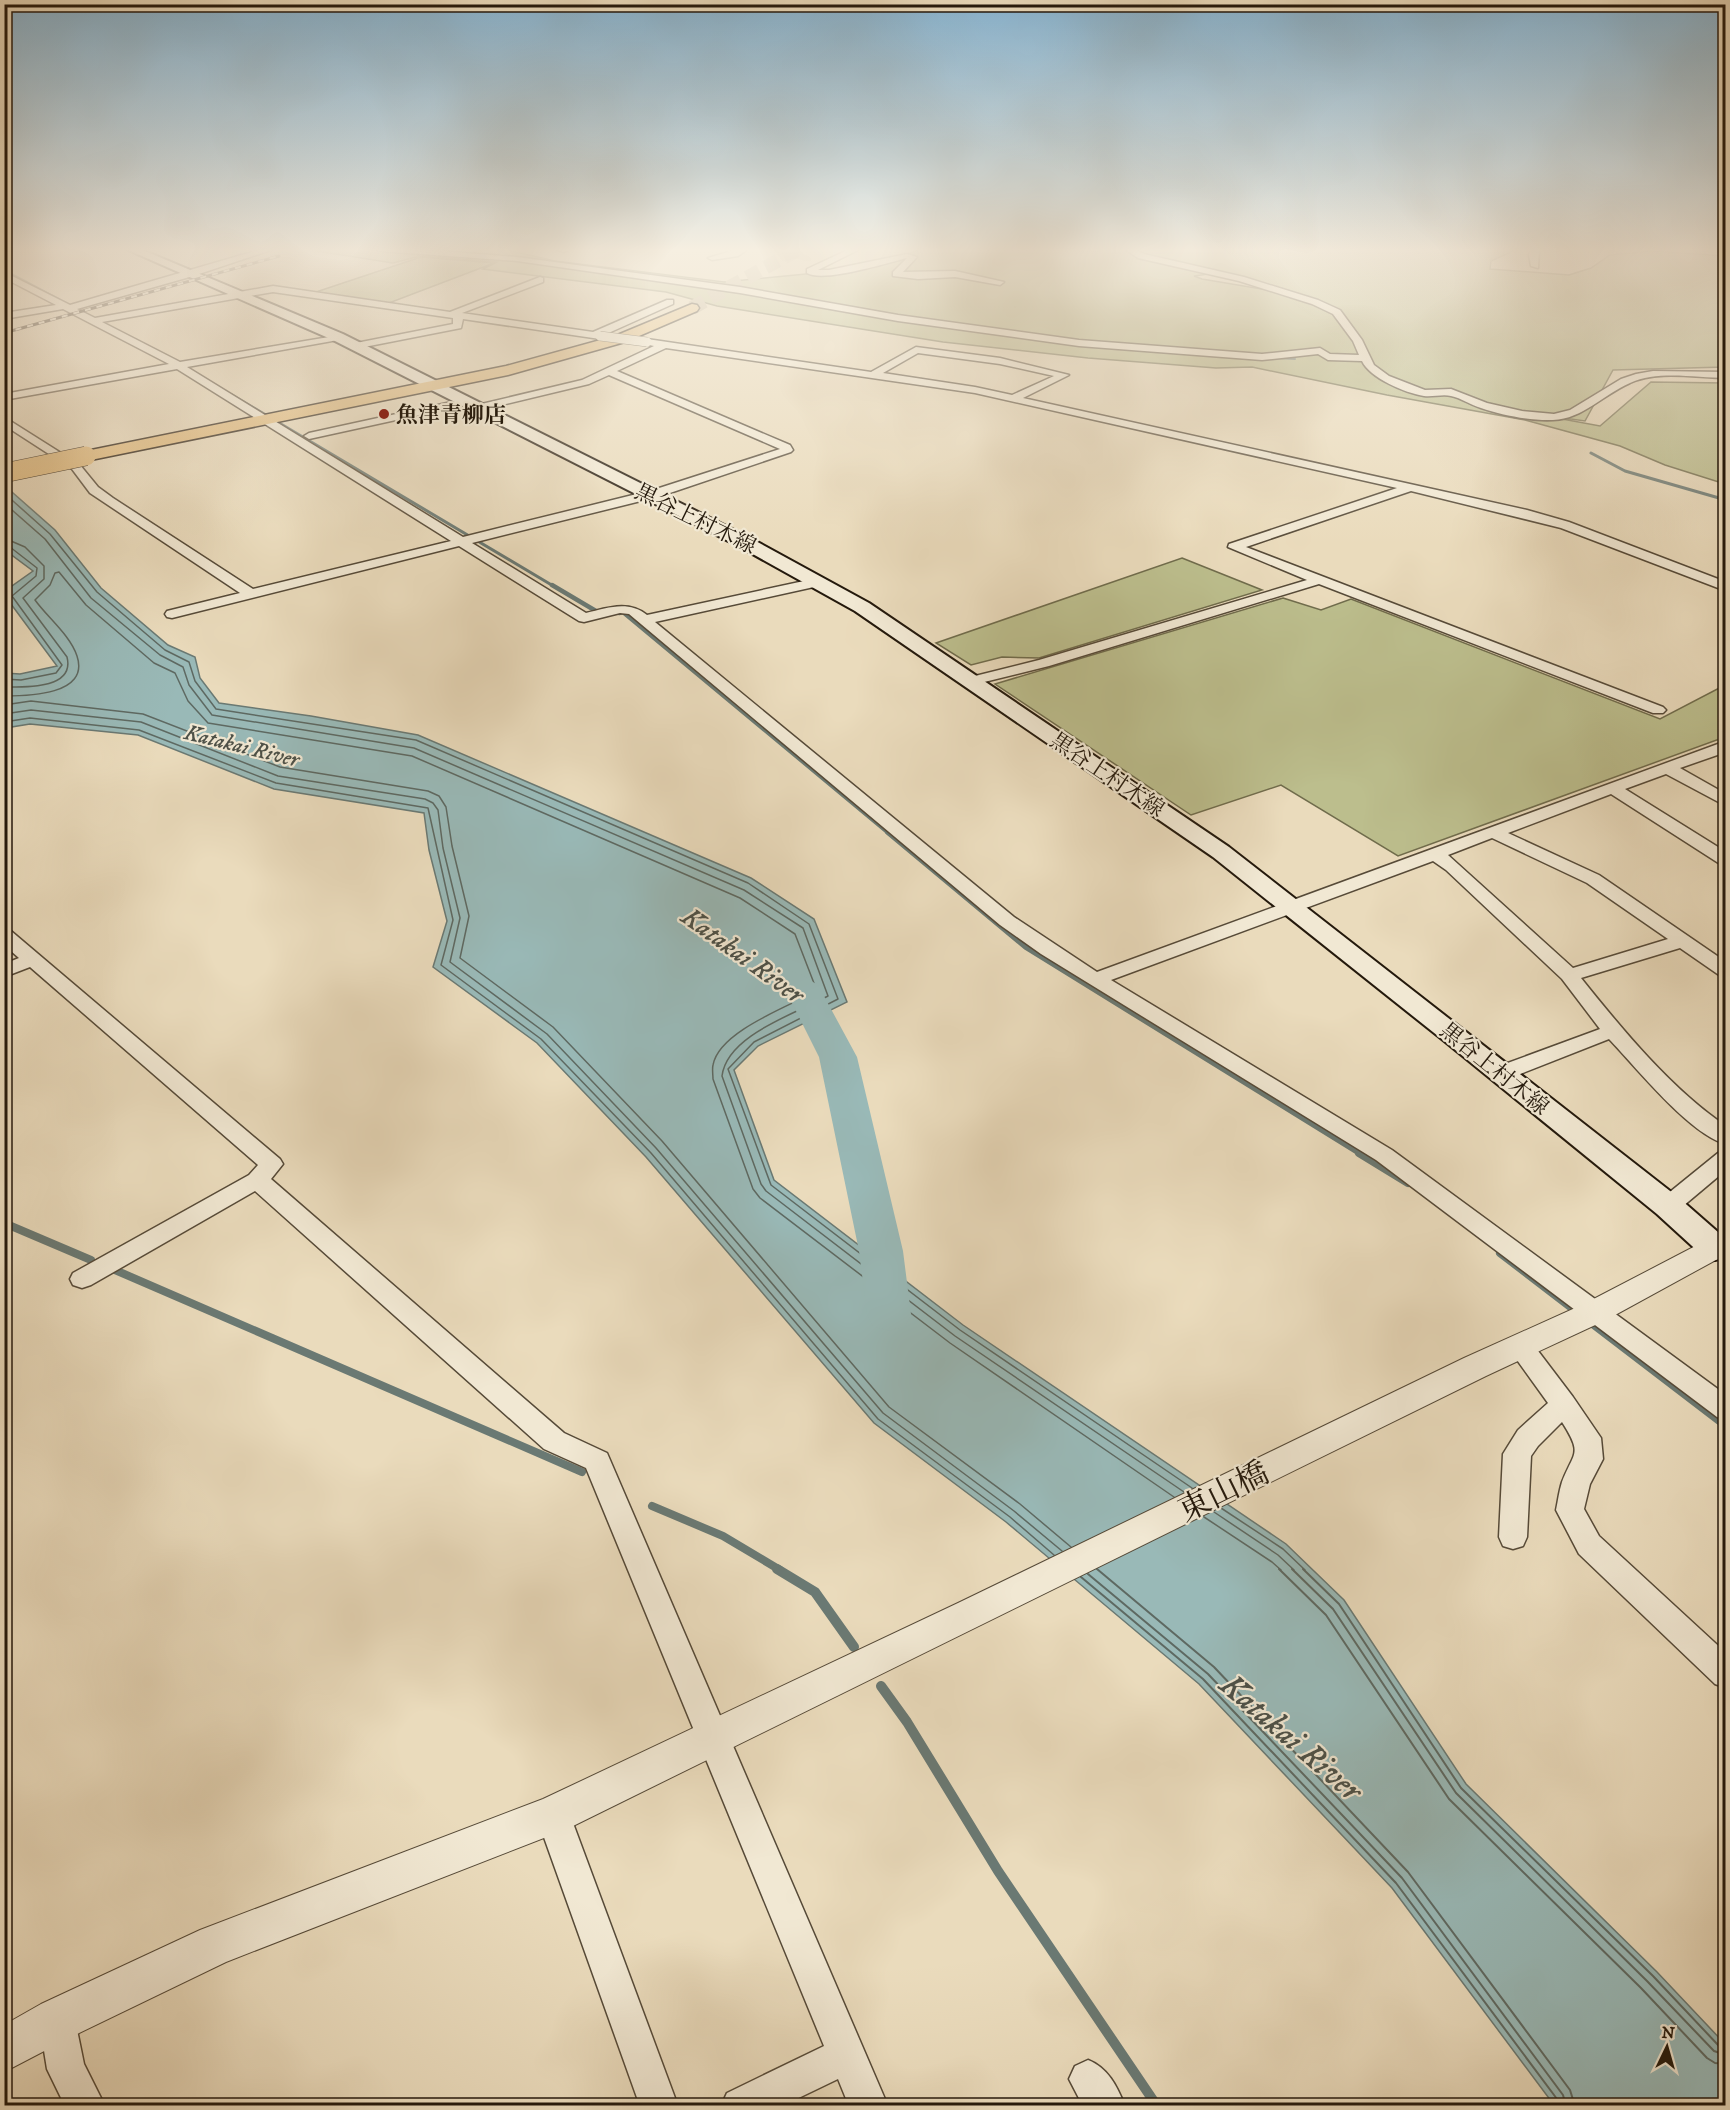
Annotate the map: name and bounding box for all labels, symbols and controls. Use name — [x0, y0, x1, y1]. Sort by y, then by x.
place label: 魚津青柳店 — [396, 402, 506, 429]
marker: 魚津青柳店 — [377, 407, 391, 421]
street label: 黒谷上村木線 — [630, 478, 761, 560]
water label: Katakai River — [181, 719, 304, 774]
street label: 黒谷上村木線 — [1045, 727, 1169, 823]
water label: Katakai River — [674, 899, 812, 1013]
street label: 黒谷上村木線 — [1434, 1017, 1554, 1121]
street label: 東山橋 — [1172, 1454, 1276, 1532]
water label: Katakai River — [1210, 1664, 1372, 1812]
north arrow — [1637, 2017, 1697, 2077]
text: N — [1661, 2023, 1676, 2044]

